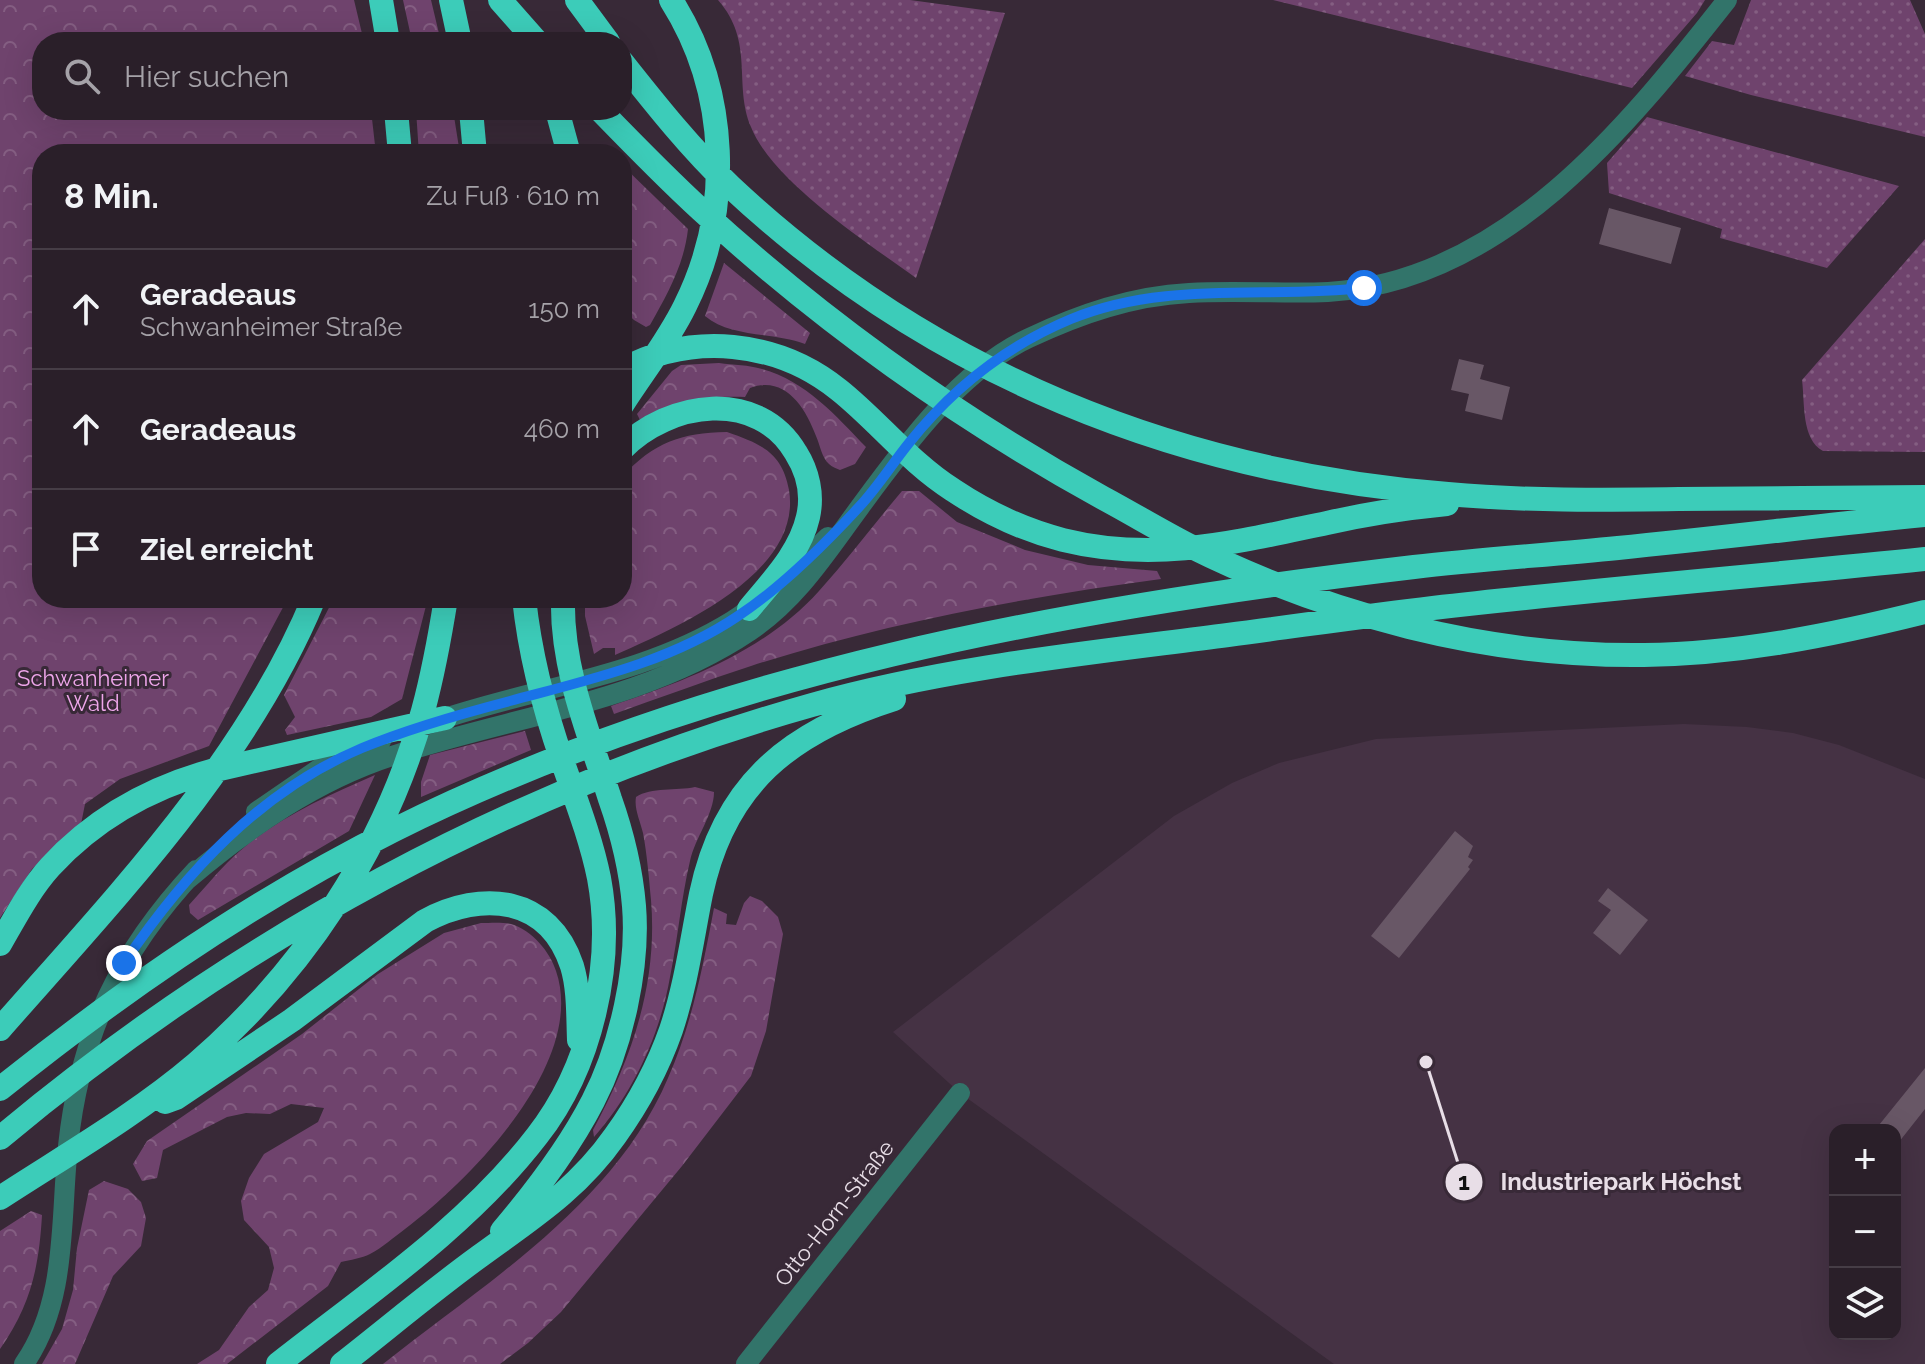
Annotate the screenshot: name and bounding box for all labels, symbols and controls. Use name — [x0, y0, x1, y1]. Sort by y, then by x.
search box — [32, 32, 632, 120]
icon: search — [60, 54, 104, 98]
text: Hier suchen — [124, 59, 289, 94]
text: 8 Min. — [64, 176, 159, 216]
text: Zu Fuß · 610 m — [426, 181, 600, 211]
route start — [1346, 270, 1382, 306]
text: Geradeaus — [140, 277, 296, 312]
icon: ahead — [64, 287, 108, 331]
text: 150 m — [528, 294, 600, 324]
text: Schwanheimer Straße — [140, 312, 403, 342]
icon: ahead — [64, 407, 108, 451]
text: Geradeaus — [140, 412, 296, 447]
text: 460 m — [524, 414, 600, 444]
icon: arrive — [64, 527, 108, 571]
text: Ziel erreicht — [140, 532, 313, 567]
park label: Schwanheimer Wald — [17, 665, 169, 716]
route end — [106, 945, 142, 981]
map controls — [1829, 1124, 1901, 1340]
button: + — [1829, 1124, 1901, 1196]
street label: Otto-Horn-Straße — [769, 1135, 899, 1291]
callout: Industriepark Höchst — [1444, 1158, 1758, 1206]
text: 1 — [1458, 1167, 1470, 1196]
text: Industriepark Höchst — [1500, 1167, 1742, 1196]
button: − — [1829, 1196, 1901, 1268]
button: layers — [1829, 1268, 1901, 1340]

